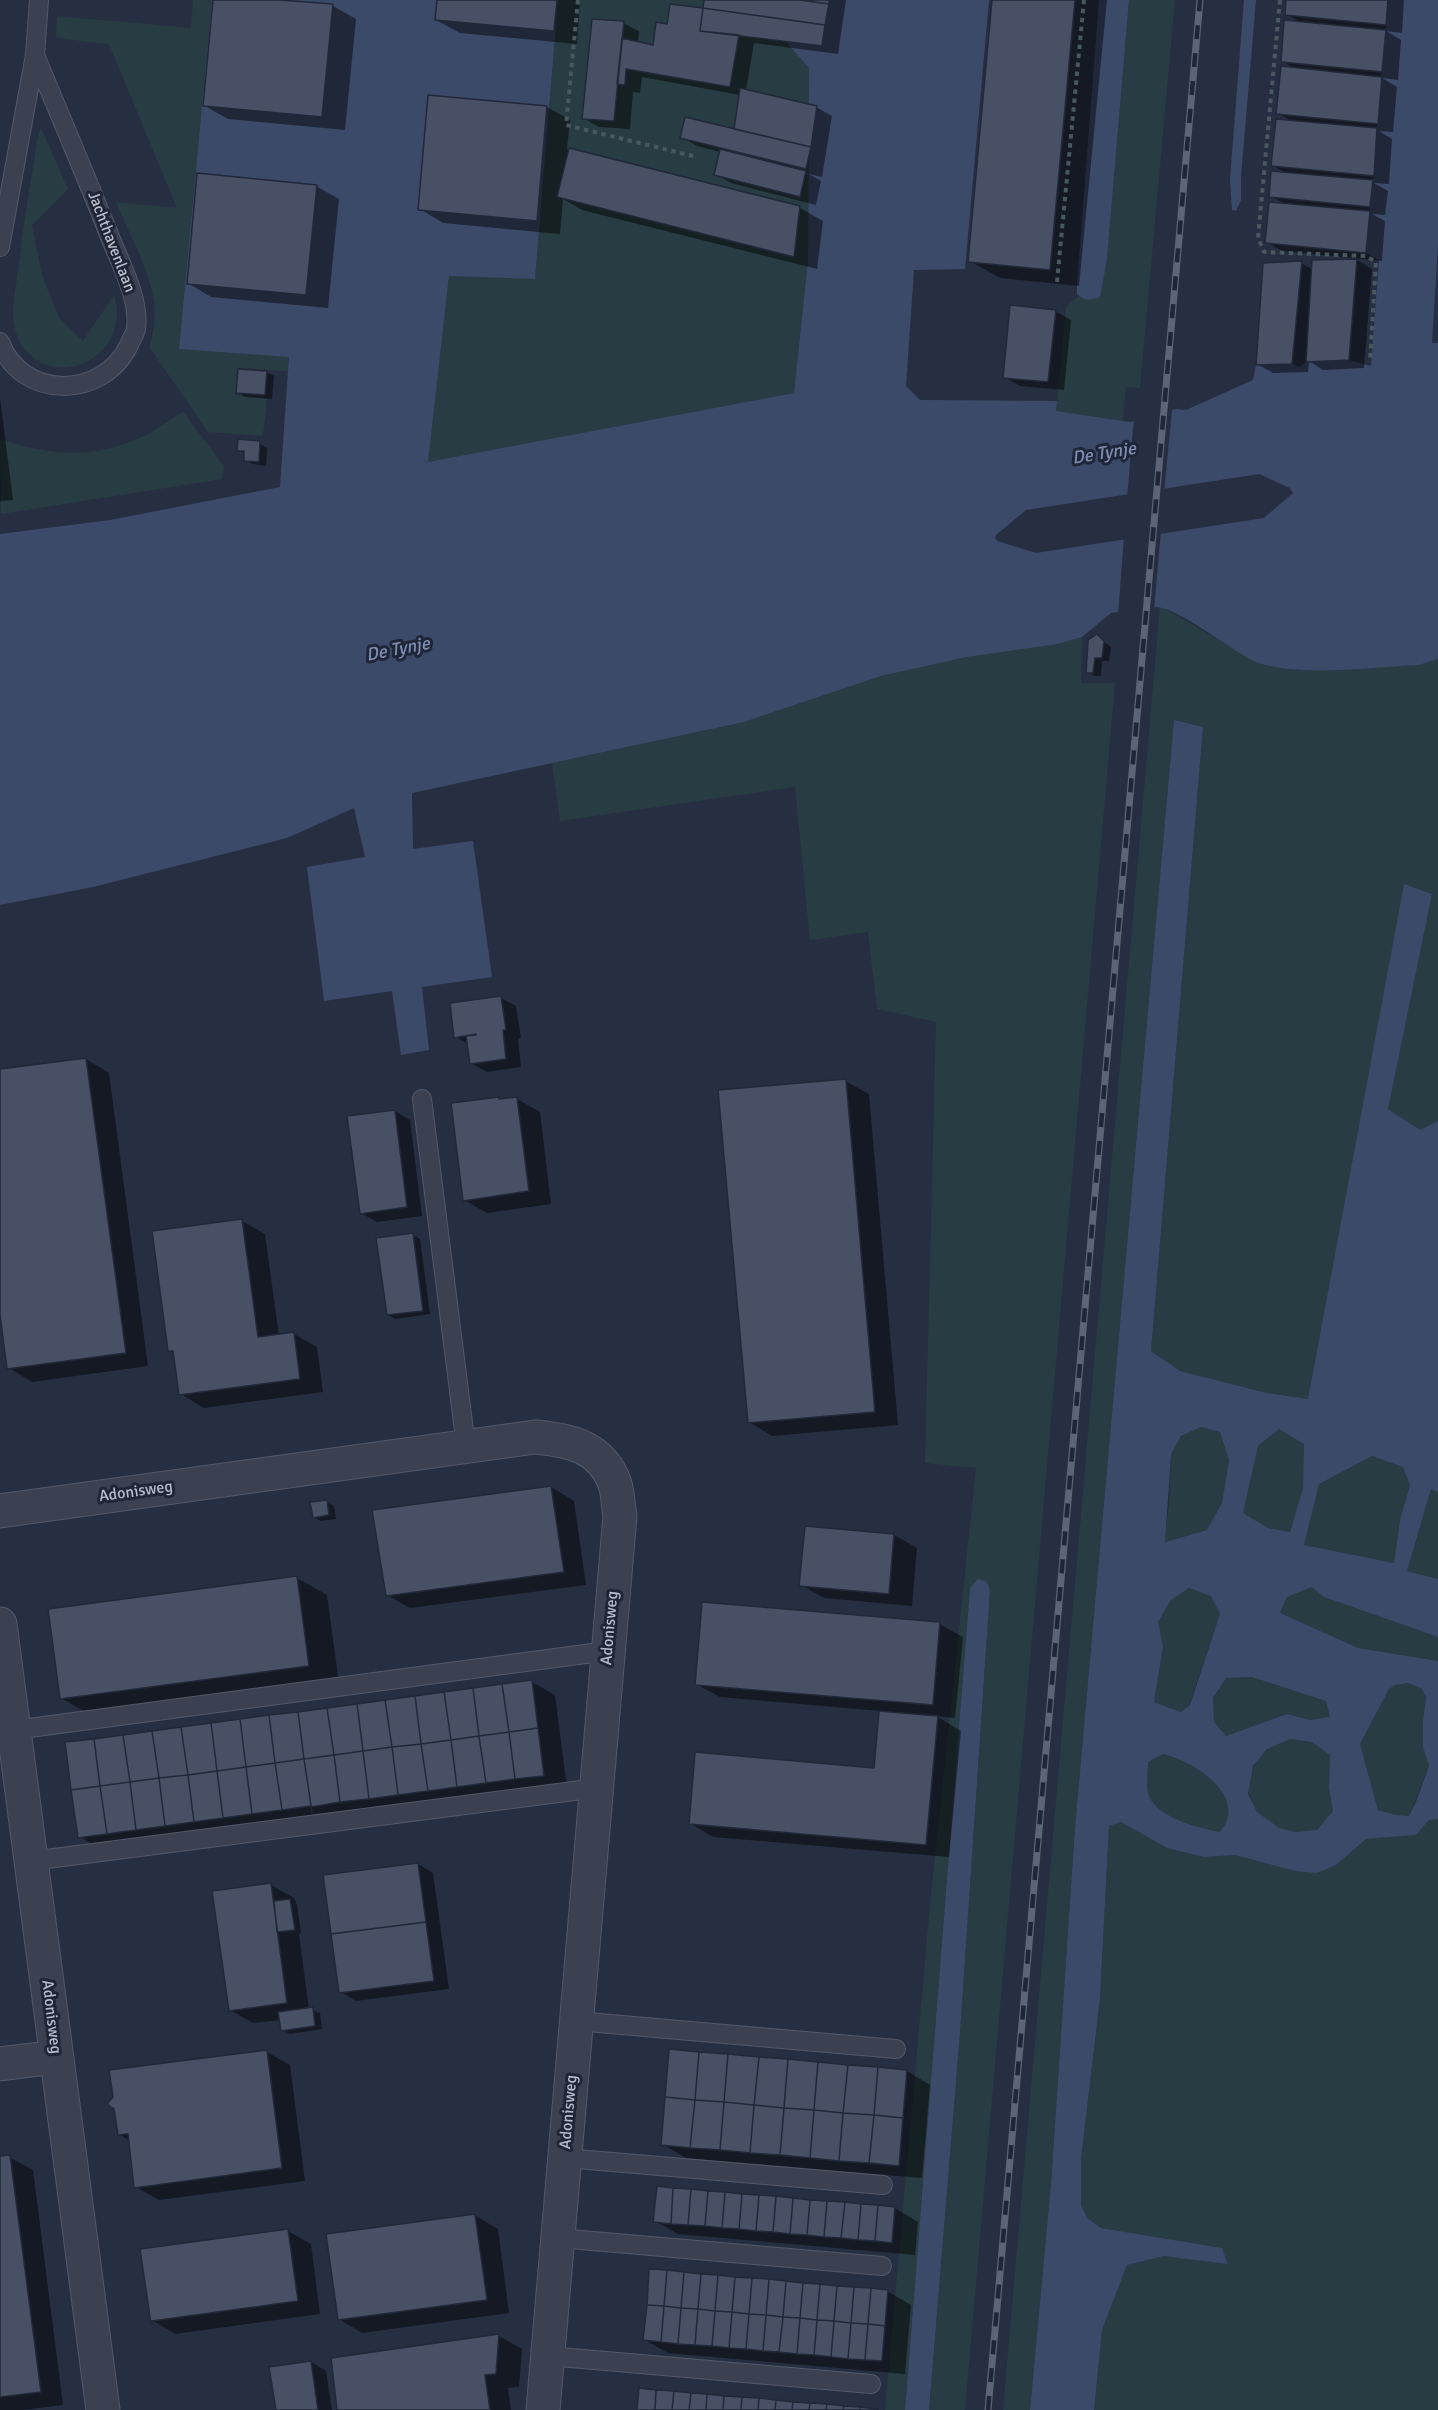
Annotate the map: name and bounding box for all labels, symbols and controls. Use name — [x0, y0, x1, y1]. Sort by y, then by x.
street label: Jachthavenlaan — [83, 189, 139, 295]
water label: De Tynje — [1070, 438, 1138, 470]
water label: De Tynje — [364, 633, 432, 667]
street label: Adonisweg — [98, 1477, 174, 1507]
street label: Adonisweg — [597, 1590, 623, 1666]
street label: Adonisweg — [37, 1979, 65, 2055]
street label: Adonisweg — [556, 2074, 582, 2150]

